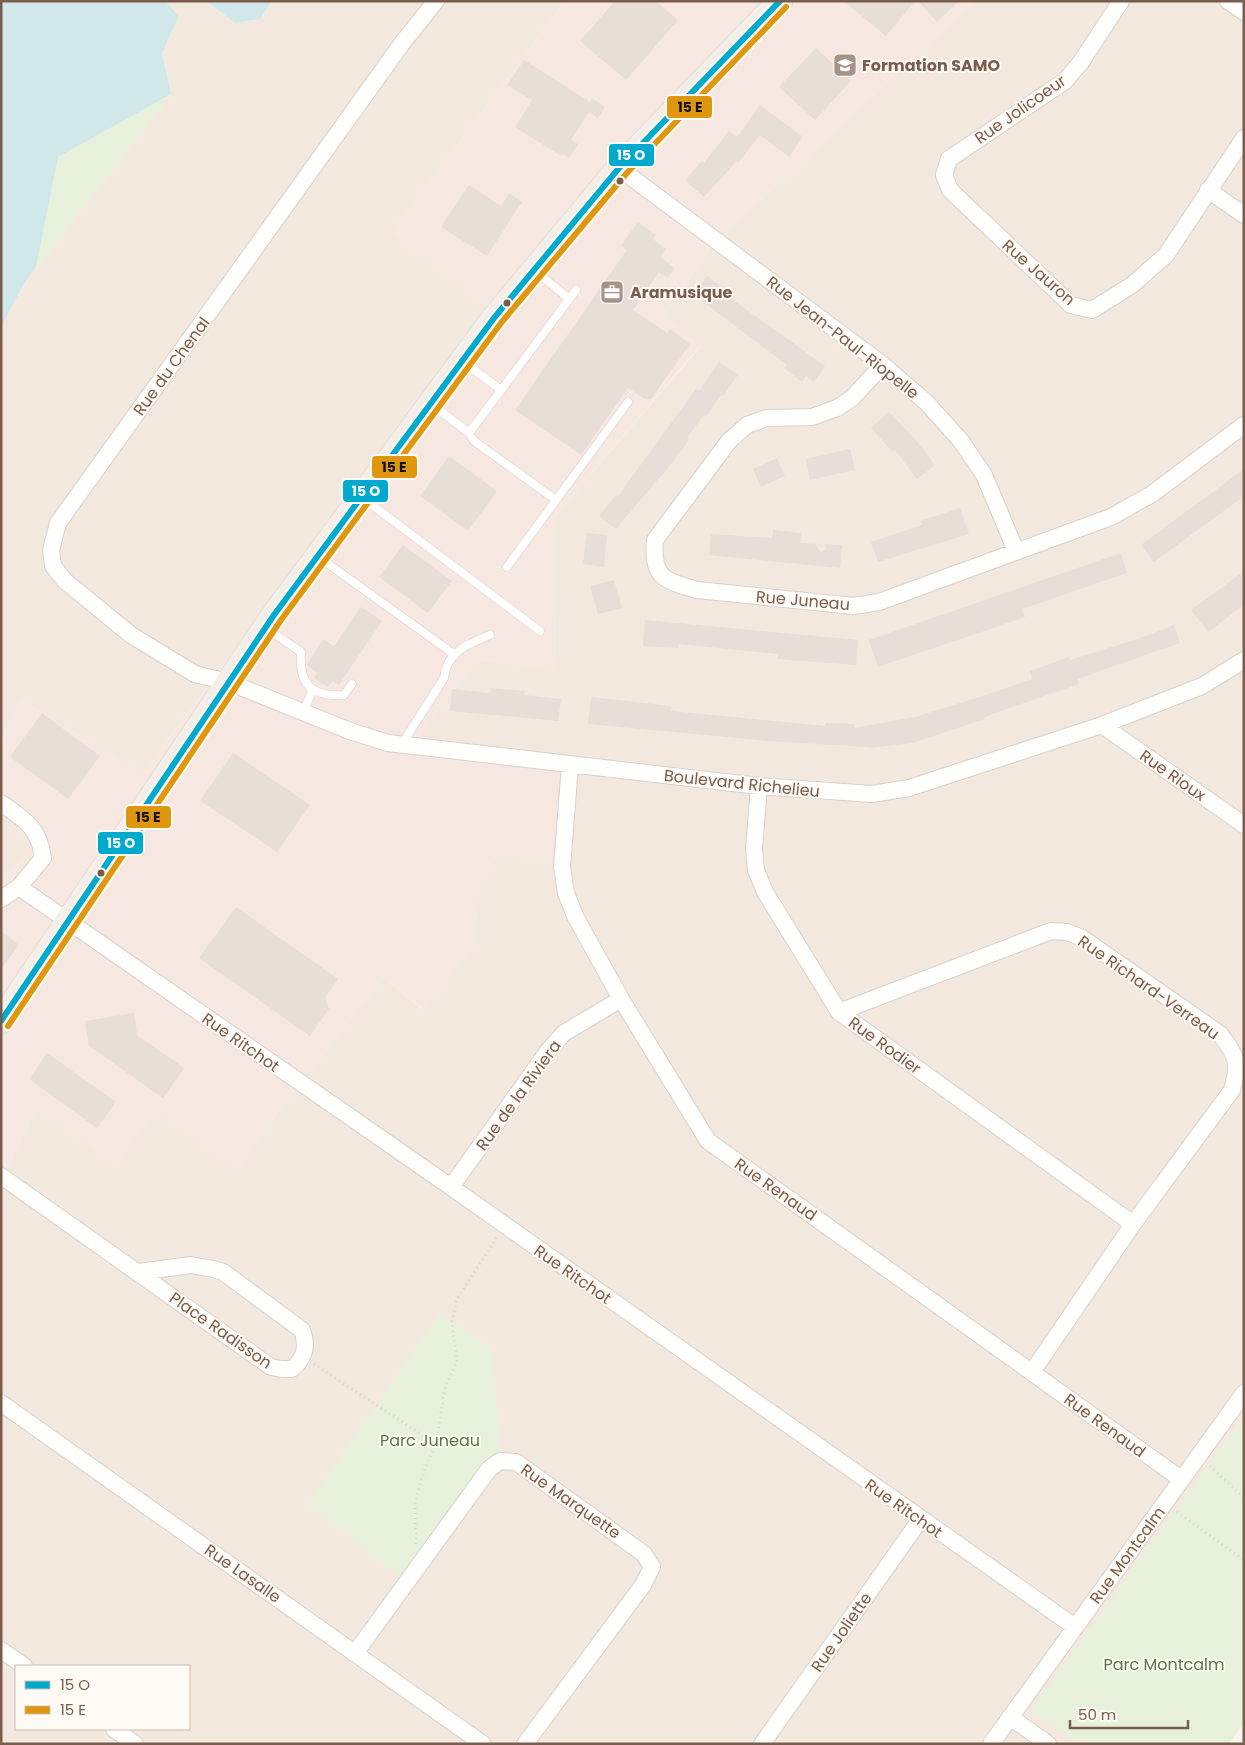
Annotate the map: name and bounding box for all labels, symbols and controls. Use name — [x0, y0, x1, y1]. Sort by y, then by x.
school or university icon: Formation SAMO — [832, 52, 858, 78]
place label: Formation SAMO — [862, 54, 1001, 77]
street label: Rue Jolicoeur — [970, 69, 1071, 149]
line badge: 15 E — [666, 95, 713, 119]
text: 15 E — [678, 97, 702, 117]
line badge: 15 O — [608, 143, 655, 167]
text: 15 O — [617, 145, 645, 165]
unlabelled marker — [615, 176, 625, 186]
street label: Rue Jauron — [997, 234, 1080, 311]
street label: Rue Jean-Paul-Riopelle — [762, 270, 924, 404]
office icon: Aramusique — [599, 279, 625, 305]
place label: Aramusique — [630, 281, 733, 304]
unlabelled marker — [502, 298, 512, 308]
street label: Rue du Chenal — [128, 312, 215, 420]
line badge: 15 E — [371, 455, 418, 479]
text: 15 E — [382, 457, 406, 477]
line badge: 15 O — [342, 479, 389, 503]
text: 15 O — [352, 481, 380, 501]
street label: Rue Juneau — [755, 585, 851, 616]
street label: Rue Rioux — [1135, 744, 1211, 807]
street label: Boulevard Richelieu — [663, 764, 821, 803]
line badge: 15 E — [125, 805, 172, 829]
text: 15 E — [136, 807, 160, 827]
line badge: 15 O — [97, 831, 144, 855]
text: 15 O — [107, 833, 135, 853]
unlabelled marker — [96, 868, 106, 878]
street label: Rue Richard-Verreau — [1073, 930, 1224, 1045]
street label: Rue Ritchot — [197, 1007, 284, 1078]
street label: Rue Rodier — [844, 1011, 926, 1080]
street label: Rue de la Riviera — [470, 1035, 566, 1155]
street label: Rue Renaud — [730, 1152, 822, 1226]
street label: Rue Ritchot — [529, 1239, 616, 1310]
street label: Place Radisson — [165, 1286, 277, 1374]
street label: Rue Renaud — [1059, 1388, 1150, 1463]
park label: Parc Juneau — [380, 1429, 480, 1452]
street label: Rue Marquette — [516, 1458, 625, 1545]
street label: Rue Ritchot — [860, 1473, 947, 1544]
street label: Rue Montcalm — [1084, 1502, 1171, 1609]
street label: Rue Lasalle — [200, 1539, 286, 1608]
street label: Rue Joliette — [806, 1588, 877, 1677]
park label: Parc Montcalm — [1103, 1653, 1225, 1676]
legend — [15, 1665, 190, 1730]
text: 15 O — [60, 1674, 90, 1695]
scale bar — [1070, 1698, 1188, 1730]
text: 15 E — [60, 1699, 86, 1720]
text: 50 m — [1078, 1704, 1116, 1725]

